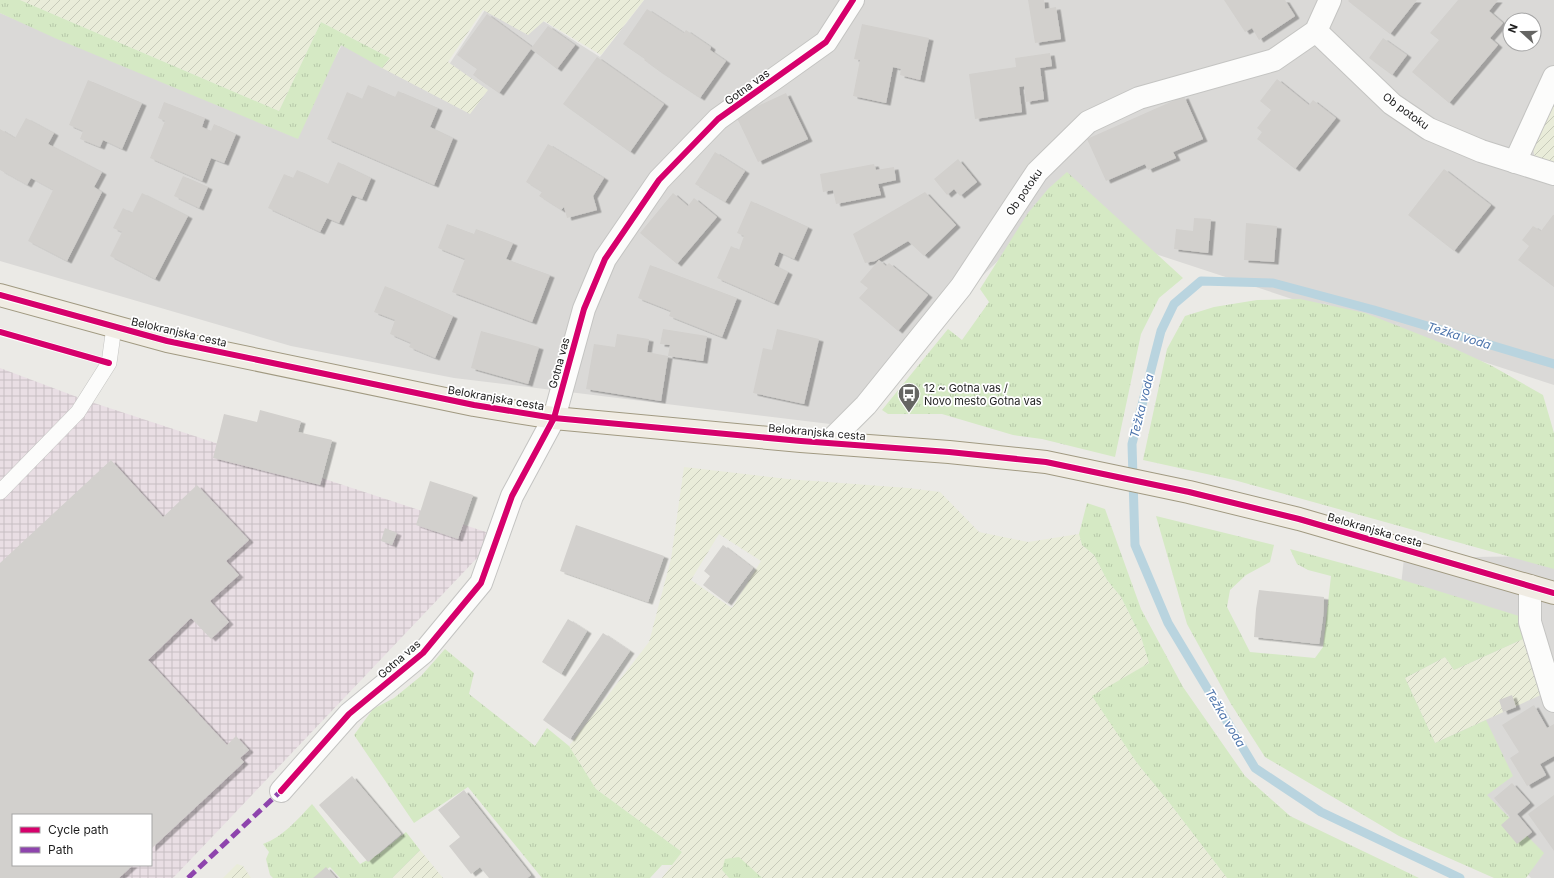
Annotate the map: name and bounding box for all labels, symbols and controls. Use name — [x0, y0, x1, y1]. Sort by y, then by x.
north arrow — [1502, 12, 1542, 52]
text: N — [1505, 22, 1521, 35]
street label: Gotna vas — [722, 66, 772, 108]
street label: Ob potoku — [1380, 89, 1432, 133]
street label: Ob potoku — [1003, 166, 1045, 218]
street label: Belokranjska cesta — [130, 314, 228, 350]
water label: Težka voda — [1426, 319, 1493, 352]
street label: Gotna vas — [545, 336, 573, 390]
water label: Težka voda — [1126, 372, 1157, 440]
bus stop icon: 12 ~ Gotna vas / Novo mesto Gotna vas — [896, 381, 922, 414]
place label: 12 ~ Gotna vas / Novo mesto Gotna vas — [924, 381, 1042, 408]
street label: Belokranjska cesta — [447, 383, 545, 413]
street label: Belokranjska cesta — [768, 421, 866, 443]
street label: Belokranjska cesta — [1326, 510, 1424, 550]
street label: Gotna vas — [375, 636, 423, 681]
water label: Težka voda — [1202, 686, 1249, 750]
legend — [12, 814, 152, 866]
text: Cycle path — [48, 822, 109, 837]
text: Path — [48, 842, 73, 857]

